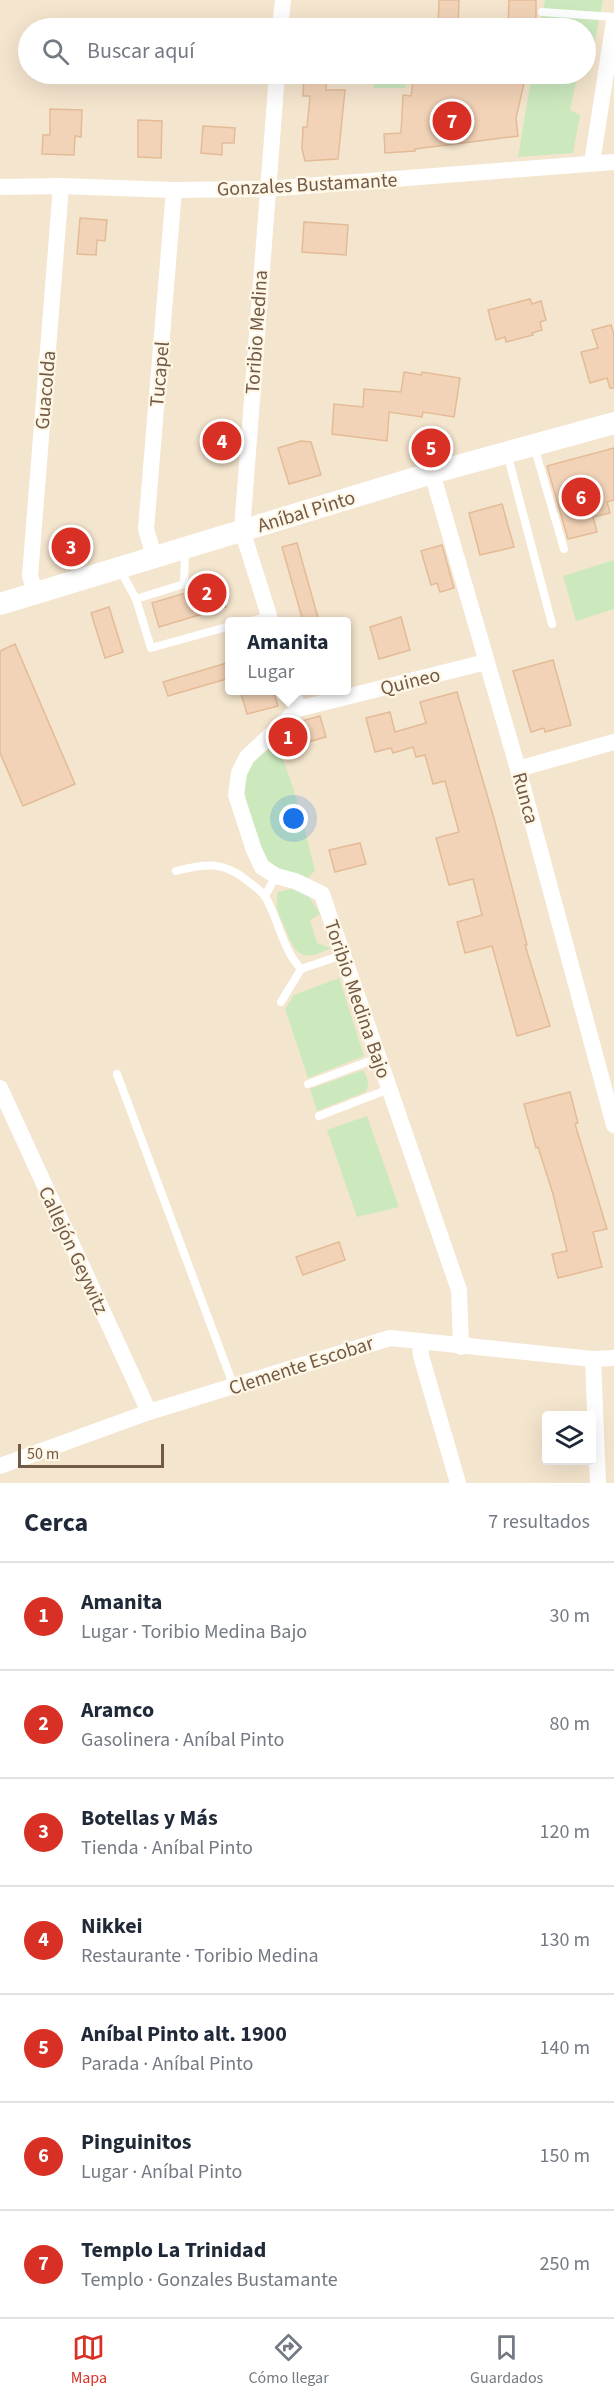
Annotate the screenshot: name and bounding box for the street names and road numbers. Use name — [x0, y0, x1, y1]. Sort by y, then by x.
street label: Gonzales Bustamante — [216, 166, 398, 204]
street label: Toribio Medina — [239, 269, 275, 395]
street label: Tucapel — [143, 340, 177, 408]
street label: Guacolda — [29, 349, 63, 431]
street label: Aníbal Pinto — [254, 484, 359, 540]
street label: Quineo — [377, 661, 443, 703]
street label: Runca — [505, 769, 545, 827]
street label: Toribio Medina Bajo — [317, 916, 397, 1082]
street label: Callejón Geywitz — [31, 1182, 115, 1319]
street label: Clemente Escobar — [225, 1329, 377, 1403]

